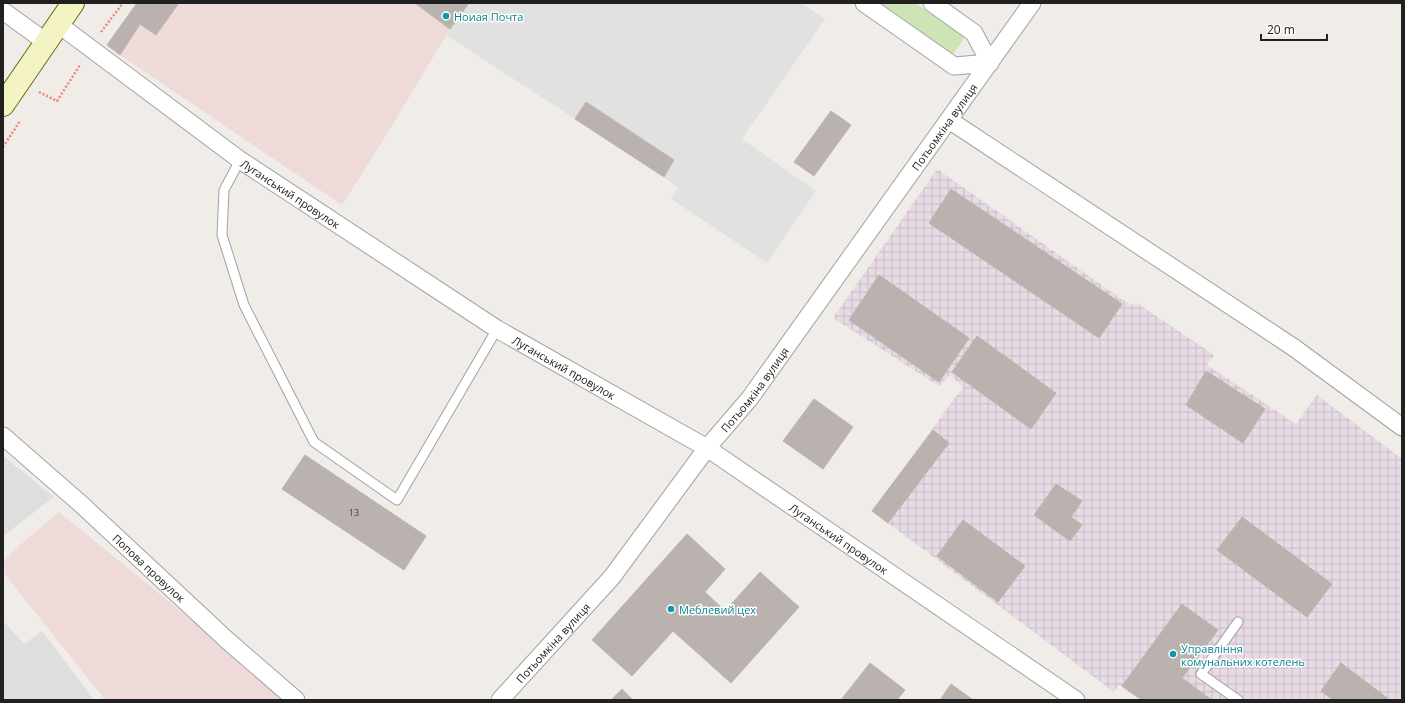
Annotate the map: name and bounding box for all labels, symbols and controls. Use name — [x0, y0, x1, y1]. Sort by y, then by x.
place label: Ноиая Почта — [454, 9, 523, 24]
marker: Ноиая Почта — [441, 11, 451, 21]
scale bar — [1261, 16, 1327, 42]
text: 20 m — [1267, 21, 1295, 38]
street label: Потьомкіна вулиця — [908, 80, 980, 173]
street label: Луганський провулок — [238, 155, 344, 232]
street label: Луганський провулок — [510, 332, 619, 402]
street label: Потьомкіна вулиця — [717, 344, 792, 435]
street label: Луганський провулок — [787, 499, 891, 577]
house number: 13 — [349, 506, 359, 519]
street label: Попова провулок — [110, 530, 189, 606]
street label: Потьомкіна вулиця — [512, 599, 593, 686]
place label: Меблевий цех — [679, 602, 756, 617]
marker: Меблевий цех — [666, 604, 676, 614]
place label: Управління комунальних котелень — [1181, 641, 1305, 669]
marker: Управління комунальних котелень — [1168, 649, 1178, 659]

